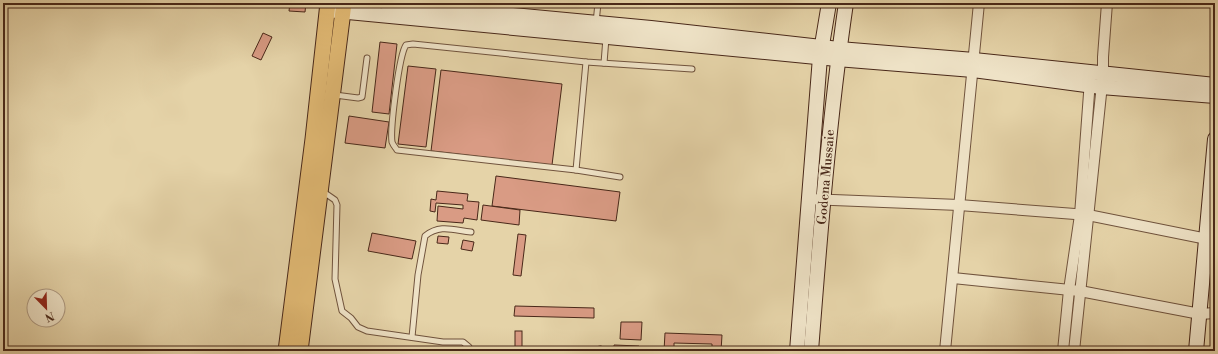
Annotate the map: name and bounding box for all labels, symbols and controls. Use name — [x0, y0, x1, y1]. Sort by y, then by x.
street label: Godena Mussaie — [814, 128, 838, 225]
north arrow — [26, 288, 66, 328]
text: N — [43, 308, 56, 325]

